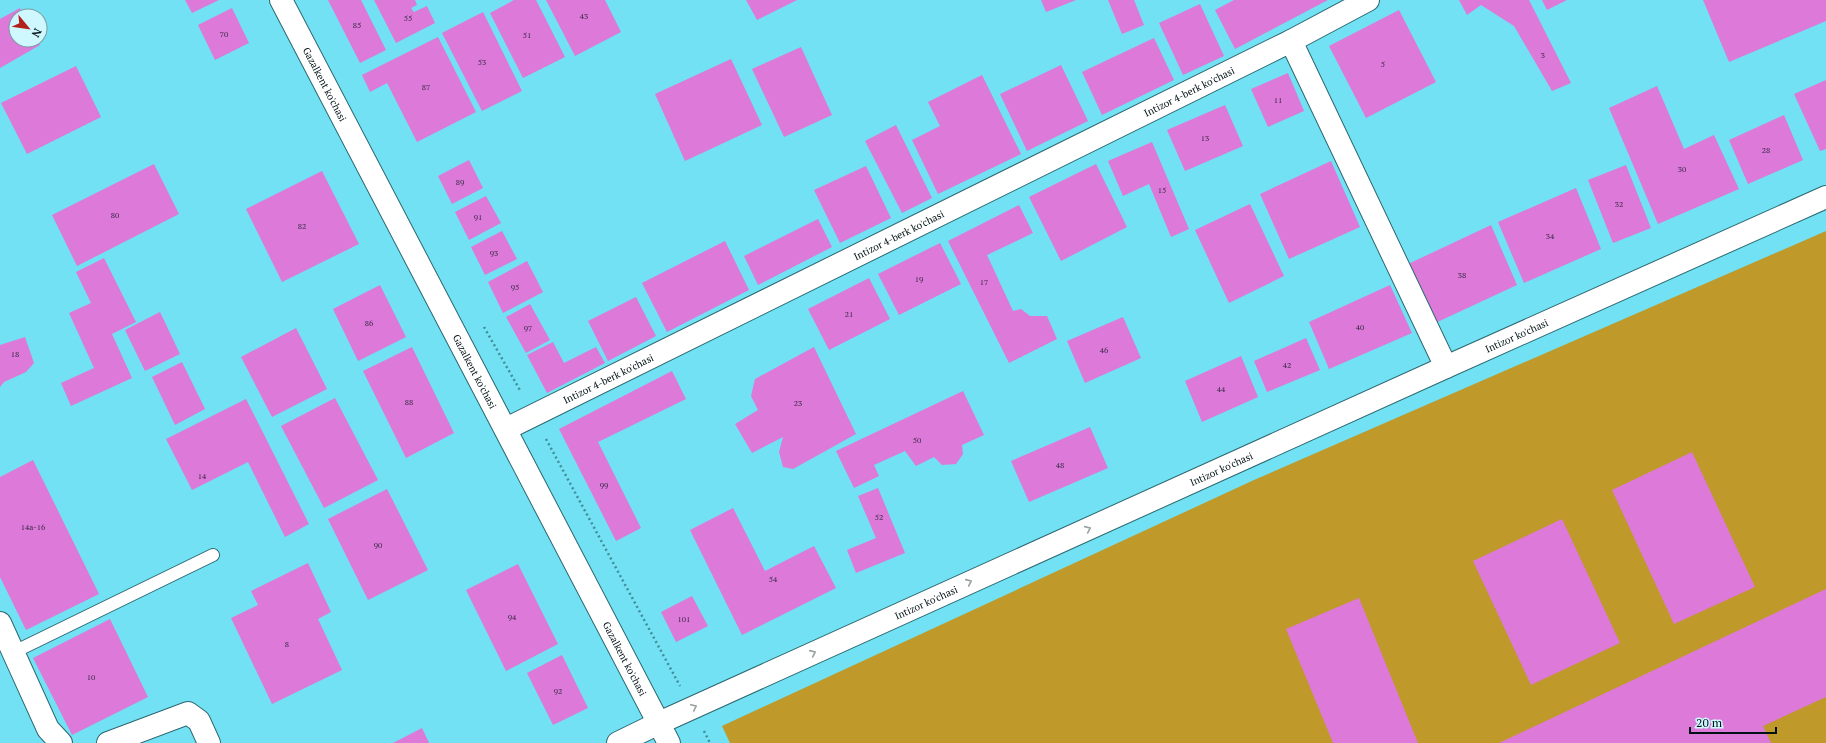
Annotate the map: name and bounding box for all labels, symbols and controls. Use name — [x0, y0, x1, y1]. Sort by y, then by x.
north arrow — [8, 8, 48, 48]
house number: 43 — [580, 11, 588, 21]
house number: 55 — [404, 13, 412, 23]
house number: 85 — [353, 20, 361, 30]
text: N — [28, 26, 45, 40]
house number: 70 — [220, 29, 228, 39]
house number: 51 — [523, 30, 531, 40]
street label: Gazalkent ko'chasi — [300, 45, 350, 124]
house number: 3 — [1541, 50, 1545, 60]
house number: 53 — [478, 57, 486, 67]
house number: 5 — [1381, 59, 1385, 69]
street label: Intizor 4-berk ko'chasi — [1142, 64, 1237, 119]
house number: 87 — [422, 82, 430, 92]
house number: 11 — [1274, 95, 1282, 105]
house number: 13 — [1201, 133, 1209, 143]
house number: 28 — [1762, 145, 1770, 155]
house number: 30 — [1678, 164, 1686, 174]
house number: 89 — [456, 177, 464, 187]
house number: 15 — [1158, 185, 1166, 195]
house number: 32 — [1615, 199, 1623, 209]
street label: Intizor 4-berk ko'chasi — [851, 207, 946, 263]
house number: 80 — [111, 210, 119, 220]
house number: 91 — [474, 212, 482, 222]
house number: 82 — [298, 221, 306, 231]
house number: 34 — [1546, 231, 1555, 241]
house number: 93 — [490, 248, 498, 258]
house number: 38 — [1458, 270, 1466, 280]
house number: 19 — [915, 274, 923, 284]
house number: 17 — [980, 277, 988, 287]
house number: 95 — [511, 282, 519, 292]
house number: 21 — [845, 309, 853, 319]
street label: Intizor ko'chasi — [1483, 316, 1550, 355]
house number: 86 — [365, 318, 374, 328]
house number: 40 — [1356, 322, 1364, 332]
house number: 97 — [524, 323, 532, 333]
street label: Gazalkent ko'chasi — [450, 332, 500, 411]
house number: 46 — [1100, 345, 1109, 355]
house number: 18 — [11, 349, 19, 359]
street label: Intizor 4-berk ko'chasi — [561, 351, 656, 406]
house number: 42 — [1283, 360, 1291, 370]
house number: 44 — [1217, 384, 1226, 394]
house number: 88 — [405, 397, 413, 407]
house number: 23 — [794, 398, 802, 408]
house number: 50 — [913, 435, 921, 445]
street label: Intizor ko'chasi — [1188, 449, 1255, 489]
house number: 48 — [1056, 460, 1064, 470]
house number: 14 — [198, 471, 207, 481]
house number: 99 — [600, 480, 608, 490]
house number: 52 — [875, 512, 883, 522]
house number: 14a-16 — [21, 522, 46, 532]
one-way arrow — [1083, 526, 1091, 534]
house number: 90 — [374, 540, 382, 550]
house number: 54 — [769, 574, 778, 584]
one-way arrow — [965, 579, 973, 587]
street label: Intizor ko'chasi — [892, 582, 960, 622]
house number: 94 — [508, 612, 517, 622]
house number: 101 — [678, 614, 690, 624]
street label: Gazalkent ko'chasi — [600, 619, 650, 698]
house number: 8 — [285, 639, 289, 649]
one-way arrow — [808, 650, 816, 658]
house number: 10 — [87, 672, 95, 682]
house number: 92 — [554, 686, 562, 696]
one-way arrow — [690, 704, 698, 712]
scale bar — [1690, 709, 1776, 735]
text: 20 m — [1696, 715, 1723, 730]

